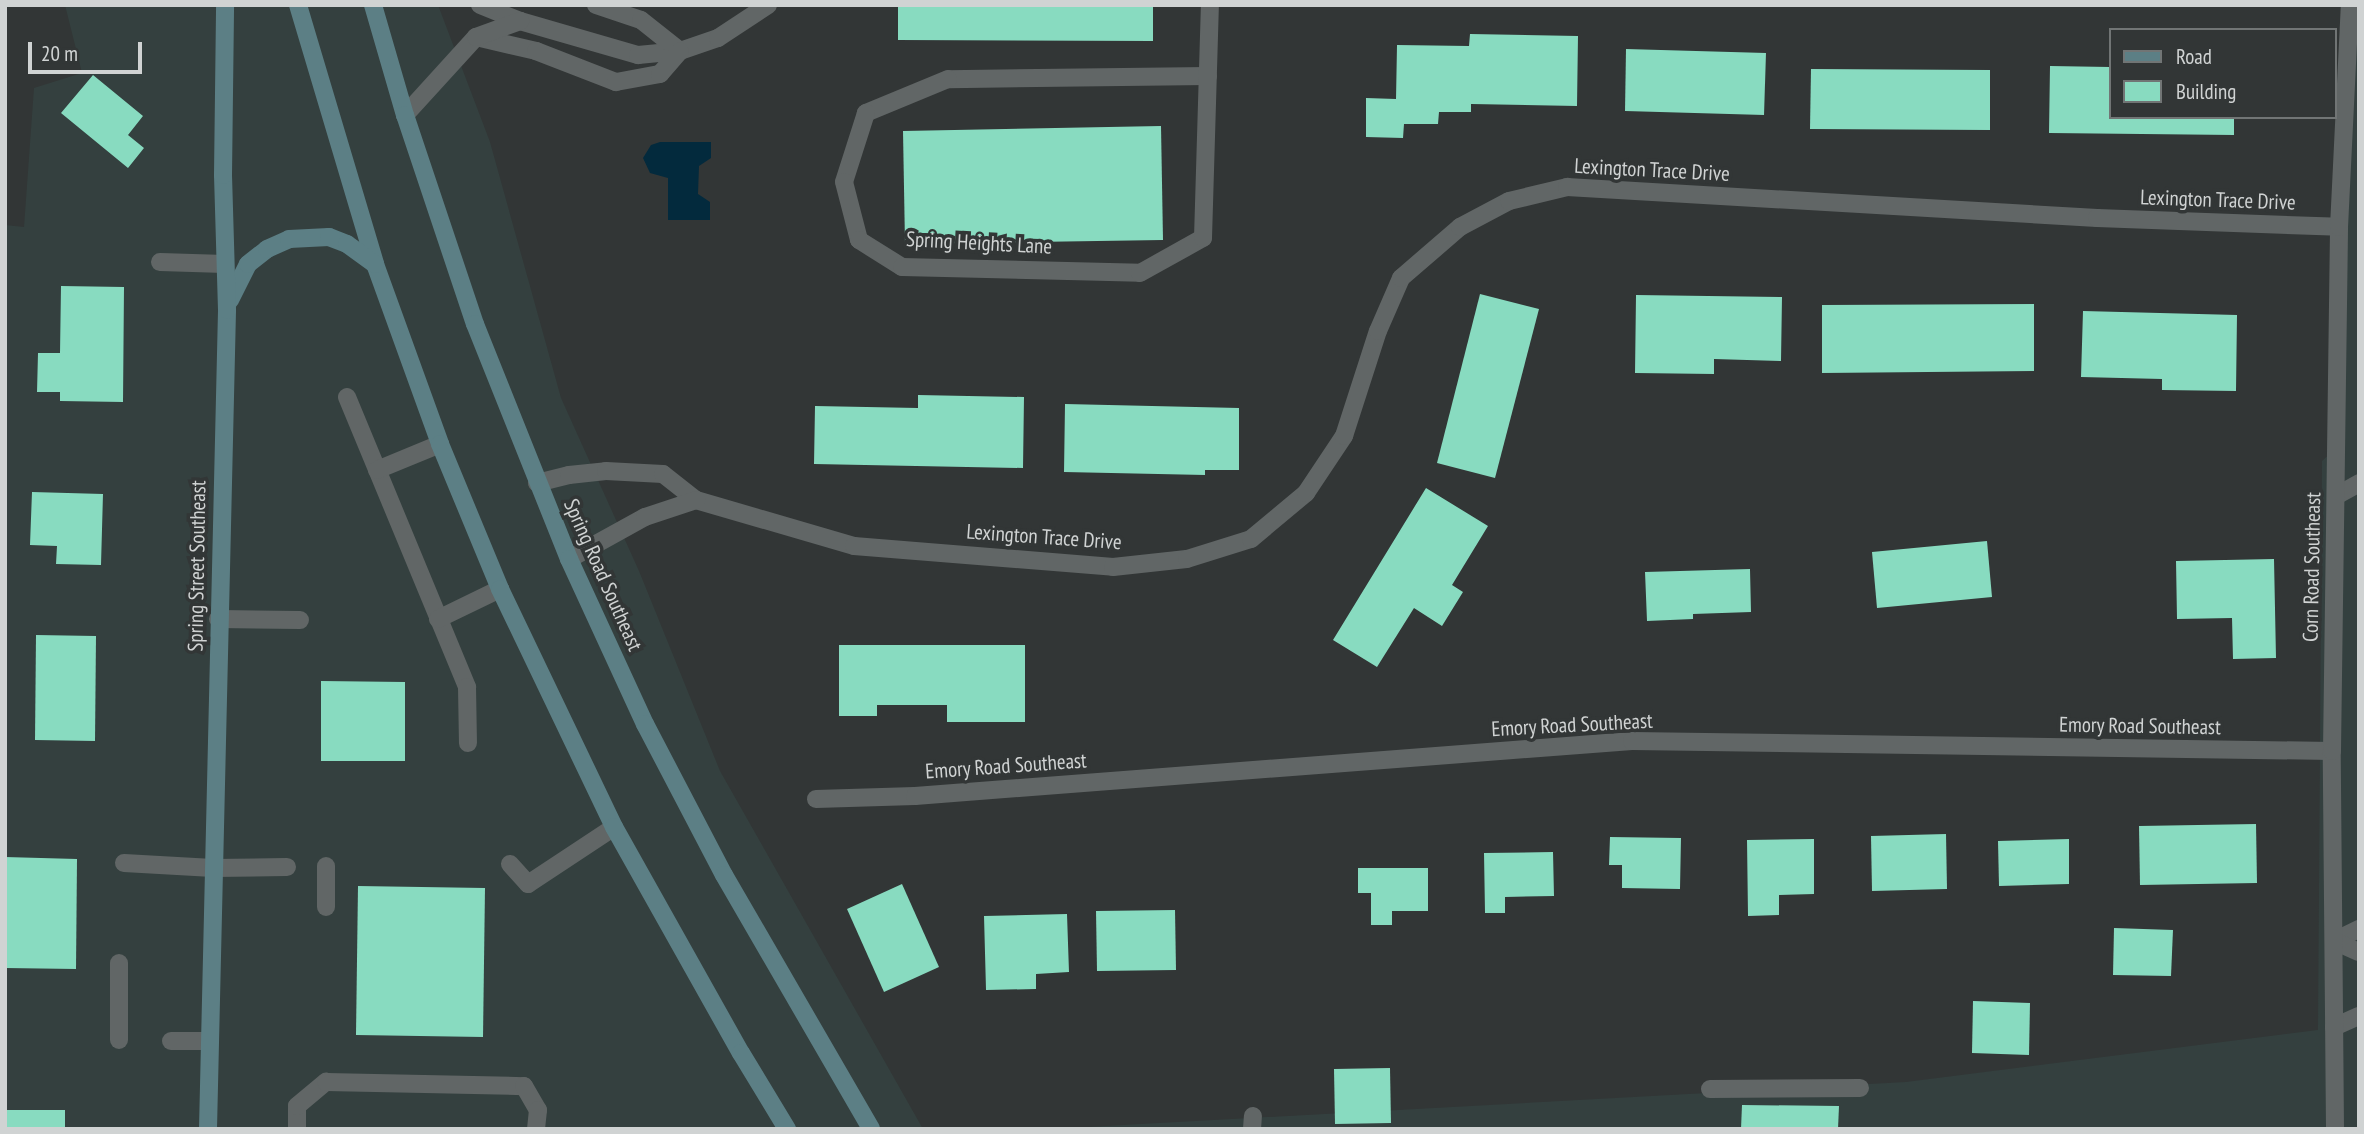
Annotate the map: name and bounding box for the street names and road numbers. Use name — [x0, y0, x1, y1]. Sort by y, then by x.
street label: Lexington Trace Drive — [1573, 153, 1731, 187]
street label: Lexington Trace Drive — [2140, 185, 2296, 215]
street label: Spring Heights Lane — [905, 227, 1053, 259]
street label: Spring Street Southeast — [183, 480, 211, 652]
street label: Corn Road Southeast — [2298, 492, 2326, 642]
street label: Spring Road Southeast — [558, 495, 648, 655]
street label: Lexington Trace Drive — [965, 519, 1123, 555]
street label: Emory Road Southeast — [1490, 708, 1654, 742]
street label: Emory Road Southeast — [2059, 712, 2221, 740]
street label: Emory Road Southeast — [924, 748, 1088, 784]

